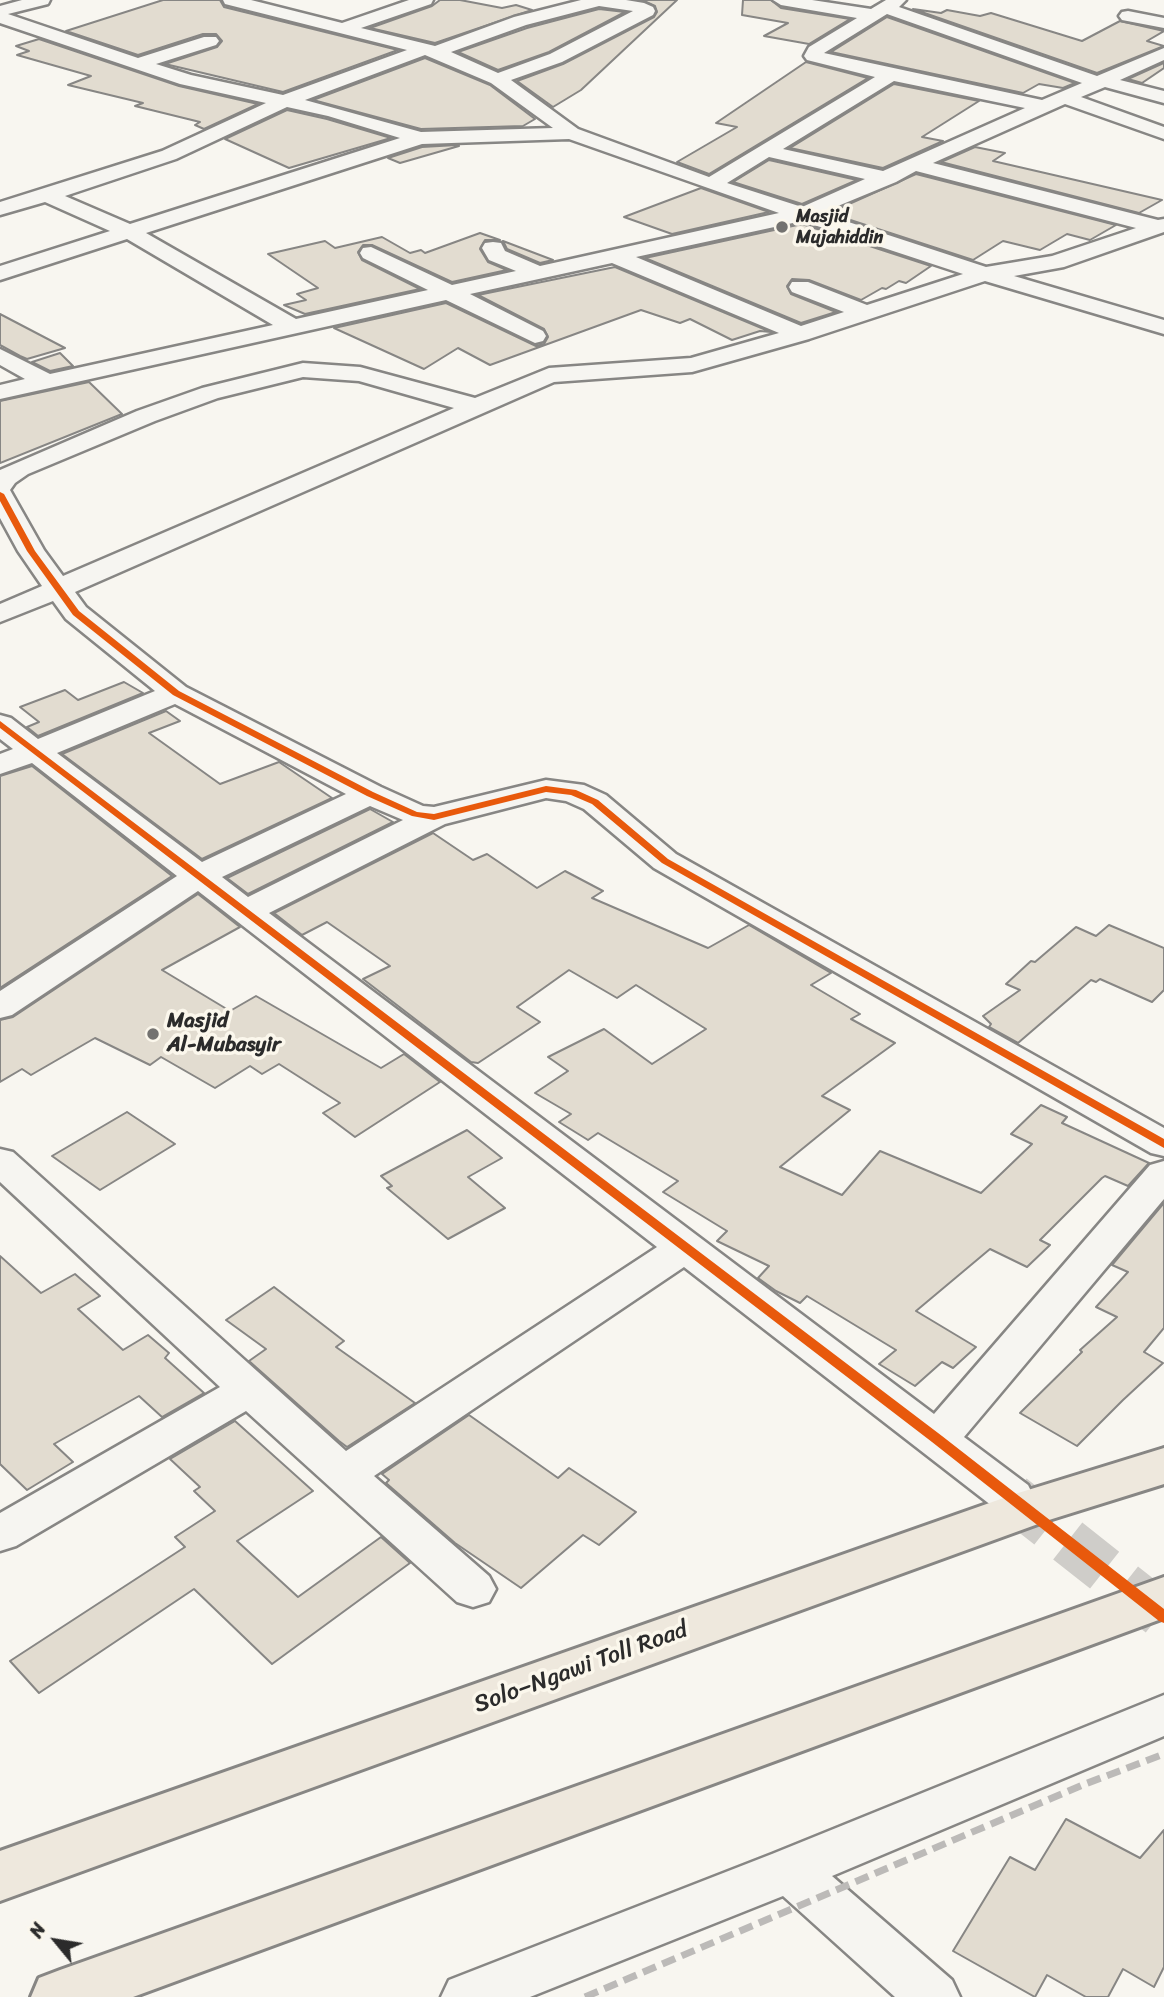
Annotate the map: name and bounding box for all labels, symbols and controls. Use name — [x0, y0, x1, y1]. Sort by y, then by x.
place label: Masjid Mujahiddin — [796, 206, 883, 248]
marker: Masjid Mujahiddin — [774, 219, 790, 235]
place label: Masjid Al-Mubasyir — [167, 1009, 281, 1059]
marker: Masjid Al-Mubasyir — [145, 1026, 161, 1042]
street label: Solo–Ngawi Toll Road — [470, 1616, 692, 1720]
north arrow — [21, 1906, 91, 1976]
text: N — [20, 1916, 55, 1944]

